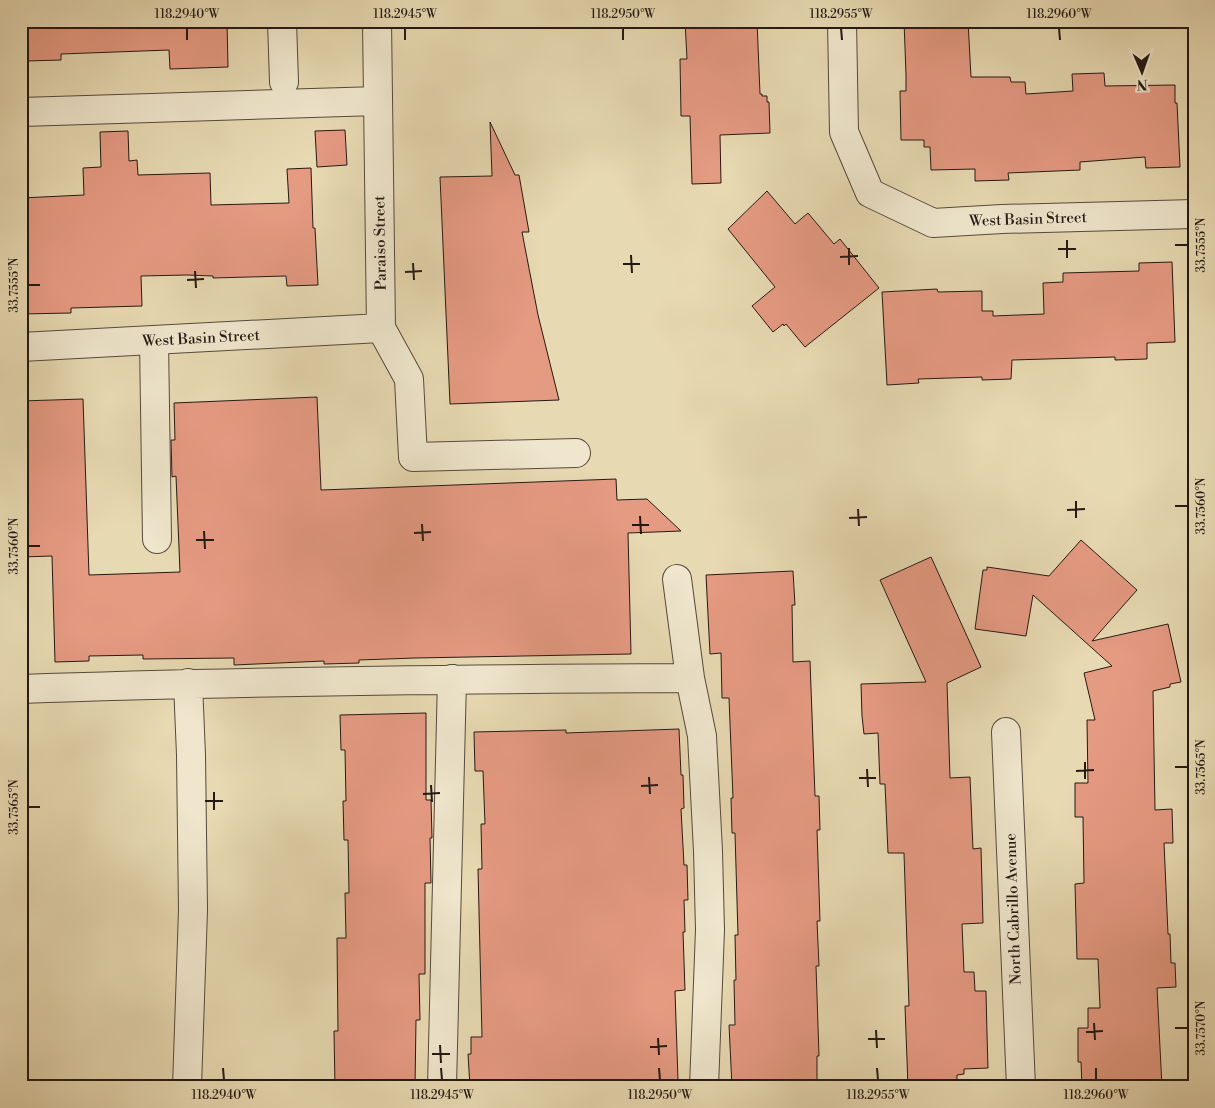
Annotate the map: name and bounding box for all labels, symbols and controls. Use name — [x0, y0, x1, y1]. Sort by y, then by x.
text: 118.2940°W — [155, 7, 221, 22]
text: 118.2945°W — [373, 7, 438, 22]
text: 118.2950°W — [591, 7, 656, 22]
text: 118.2955°W — [809, 7, 874, 22]
text: 118.2960°W — [1026, 7, 1093, 22]
north arrow — [1118, 48, 1168, 98]
text: N — [1137, 75, 1148, 93]
street label: Paraiso Street — [370, 195, 391, 291]
street label: West Basin Street — [968, 208, 1088, 231]
text: 33.7555°N — [1194, 217, 1209, 272]
text: 33.7555°N — [7, 257, 22, 312]
street label: West Basin Street — [141, 326, 261, 351]
text: 33.7560°N — [1194, 477, 1209, 534]
text: 33.7560°N — [7, 517, 22, 574]
text: 33.7565°N — [1194, 739, 1209, 795]
text: 33.7565°N — [7, 779, 22, 835]
street label: North Cabrillo Avenue — [1001, 833, 1026, 985]
text: 33.7570°N — [1194, 1000, 1209, 1055]
text: 118.2940°W — [192, 1088, 258, 1103]
text: 118.2945°W — [410, 1088, 475, 1103]
text: 118.2950°W — [628, 1088, 693, 1103]
text: 118.2955°W — [846, 1088, 911, 1103]
text: 118.2960°W — [1063, 1088, 1130, 1103]

